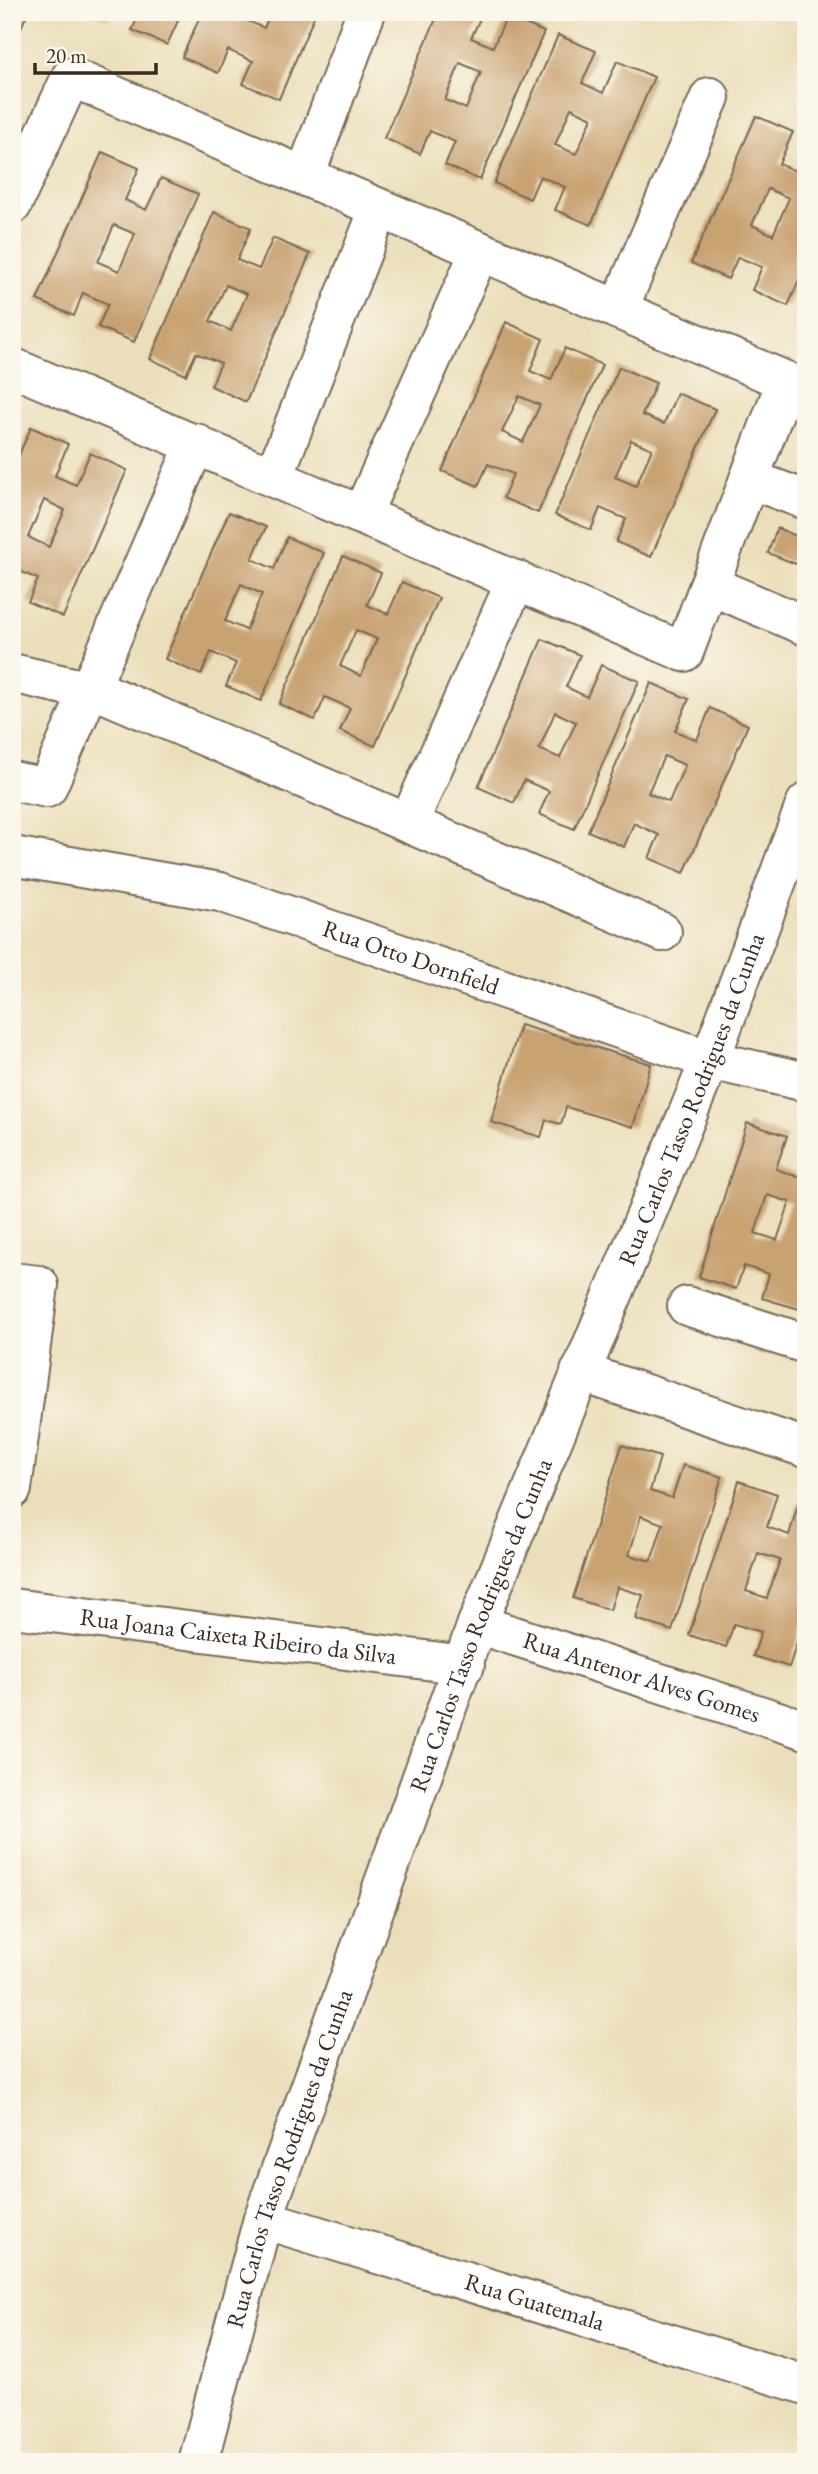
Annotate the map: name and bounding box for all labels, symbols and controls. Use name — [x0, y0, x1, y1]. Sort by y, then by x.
scale bar — [35, 32, 156, 76]
text: 20 m — [46, 42, 87, 69]
street label: Rua Otto Dornfield — [319, 912, 504, 1002]
street label: Rua Carlos Tasso Rodrigues da Cunha — [611, 928, 771, 1270]
street label: Rua Carlos Tasso Rodrigues da Cunha — [402, 1453, 559, 1796]
street label: Rua Joana Caixeta Ribeiro da Silva — [78, 1601, 399, 1671]
street label: Rua Antenor Alves Gomes — [519, 1624, 764, 1729]
street label: Rua Carlos Tasso Rodrigues da Cunha — [219, 1984, 360, 2331]
street label: Rua Guatemala — [461, 2266, 609, 2338]

